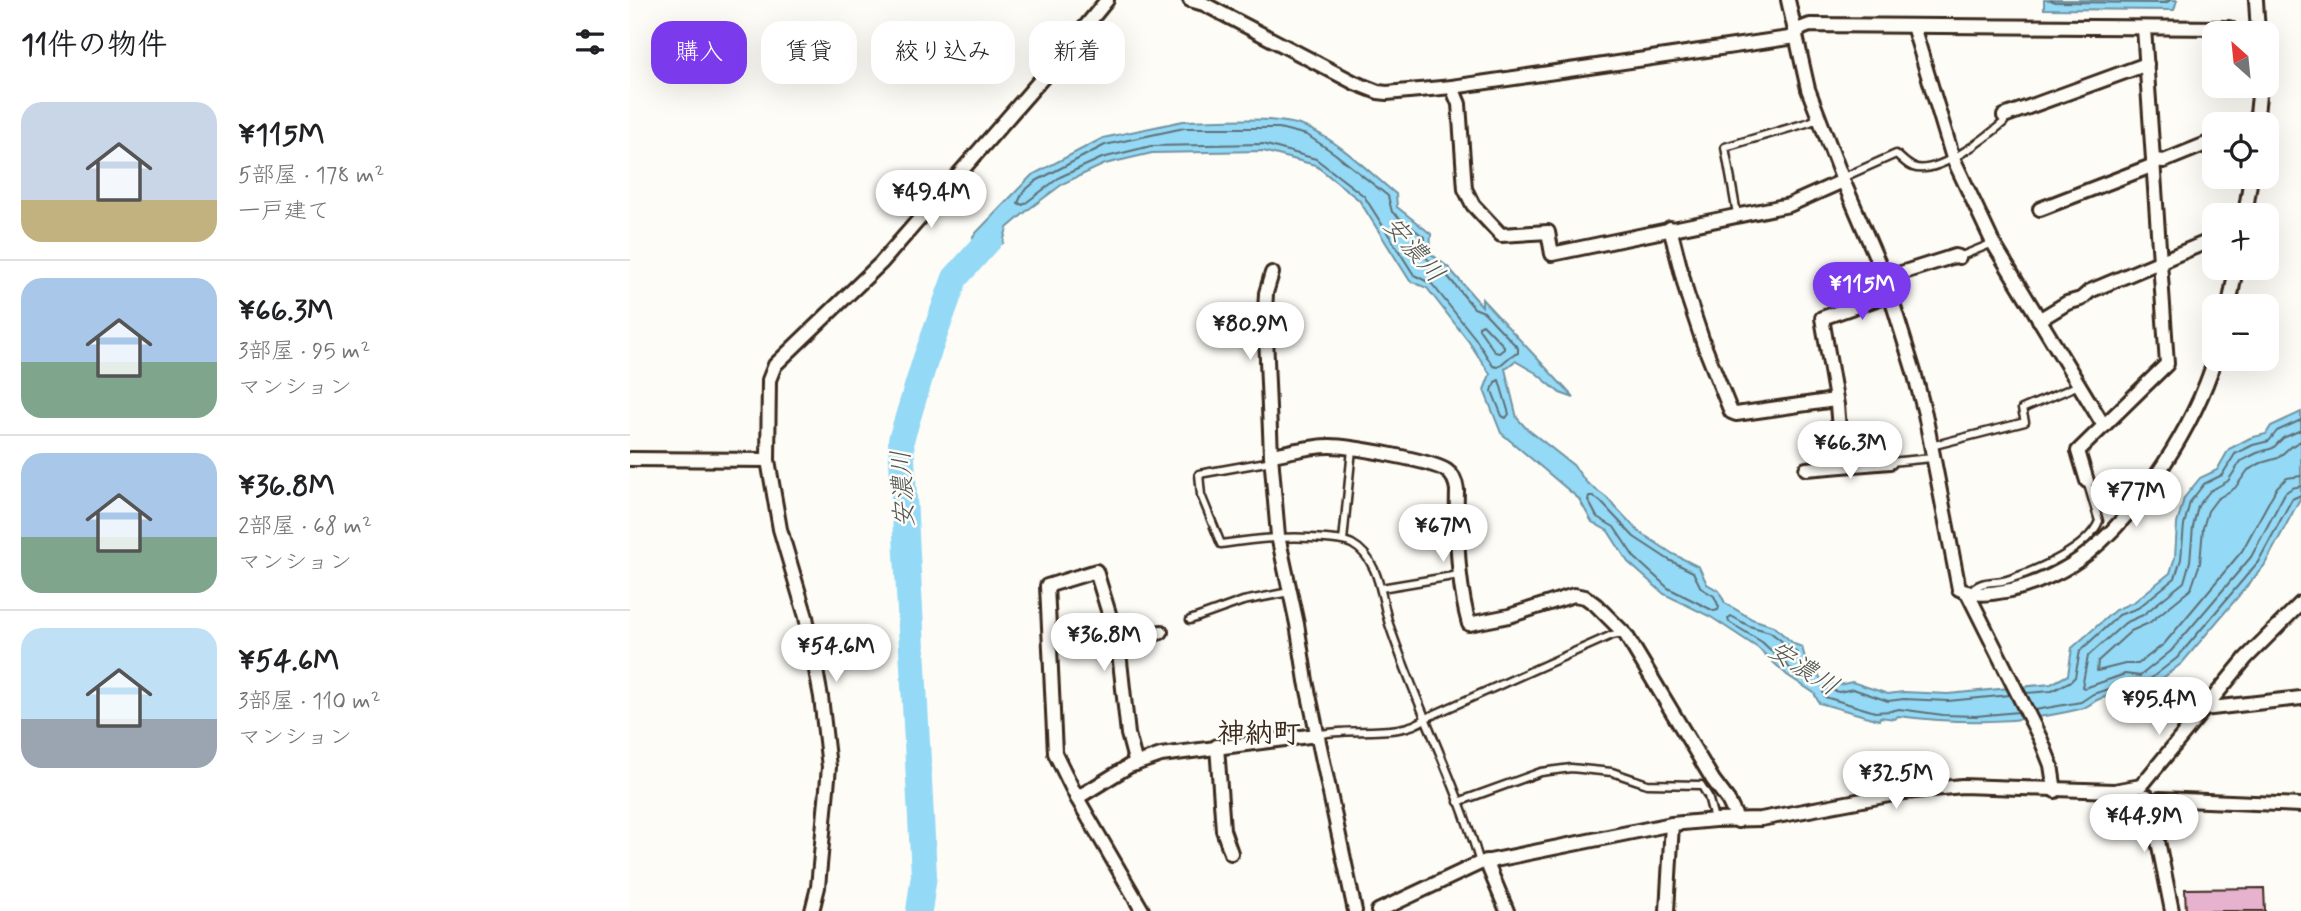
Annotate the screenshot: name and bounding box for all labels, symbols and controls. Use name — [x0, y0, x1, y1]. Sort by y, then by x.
chip: 購入 — [651, 21, 747, 84]
chip: 賃貸 — [761, 21, 857, 84]
chip: 絞り込み — [871, 21, 1015, 84]
chip: 新着 — [1029, 21, 1125, 84]
north arrow — [2202, 21, 2278, 98]
map controls — [2202, 21, 2279, 371]
icon: filters — [571, 23, 609, 61]
text: 11件の物件 — [21, 26, 167, 65]
button: locate — [2202, 112, 2279, 189]
text: ¥115M — [238, 116, 325, 155]
icon: home — [77, 130, 161, 214]
text: 5部屋 · 178 m² — [238, 161, 384, 191]
pin: ¥49.4M — [874, 170, 988, 230]
text: ¥49.4M — [892, 178, 970, 208]
text: 一戸建て — [238, 197, 330, 227]
button: + — [2202, 203, 2279, 280]
water label: 安濃川 — [1375, 209, 1451, 291]
pin: ¥115M — [1813, 262, 1911, 322]
text: ¥115M — [1829, 270, 1895, 300]
text: ¥66.3M — [238, 292, 333, 331]
button: − — [2202, 294, 2279, 371]
pin: ¥80.9M — [1193, 302, 1307, 362]
icon: home — [77, 306, 161, 390]
text: ¥80.9M — [1212, 310, 1288, 340]
text: 3部屋 · 95 m² — [238, 337, 370, 367]
text: マンション — [238, 373, 352, 403]
pin: ¥66.3M — [1793, 421, 1907, 481]
text: ¥66.3M — [1813, 429, 1887, 459]
water label: 安濃川 — [885, 449, 923, 529]
text: ¥36.8M — [238, 467, 335, 506]
pin: ¥77M — [2095, 470, 2177, 529]
text: ¥77M — [2107, 477, 2165, 507]
icon: home — [77, 481, 161, 565]
pin: ¥67M — [1402, 504, 1484, 564]
text: 2部屋 · 68 m² — [238, 512, 372, 542]
text: ¥67M — [1415, 512, 1471, 542]
text: マンション — [238, 548, 352, 578]
pin: ¥36.8M — [1047, 614, 1161, 673]
text: ¥36.8M — [1067, 621, 1141, 651]
pin: ¥54.6M — [779, 624, 893, 684]
text: ¥54.6M — [797, 632, 875, 662]
water label: 安濃川 — [1761, 633, 1845, 705]
text: ¥54.6M — [238, 642, 339, 681]
icon: home — [77, 656, 161, 740]
pin: ¥95.4M — [2102, 678, 2216, 737]
text: ¥95.4M — [2121, 685, 2197, 715]
text: 3部屋 · 110 m² — [238, 687, 381, 717]
district label: 神納町 — [1217, 716, 1301, 753]
text: マンション — [238, 723, 352, 753]
pin: ¥32.5M — [1839, 752, 1953, 811]
text: ¥32.5M — [1859, 759, 1933, 789]
pin: ¥44.9M — [2087, 794, 2201, 854]
text: ¥44.9M — [2106, 802, 2182, 832]

